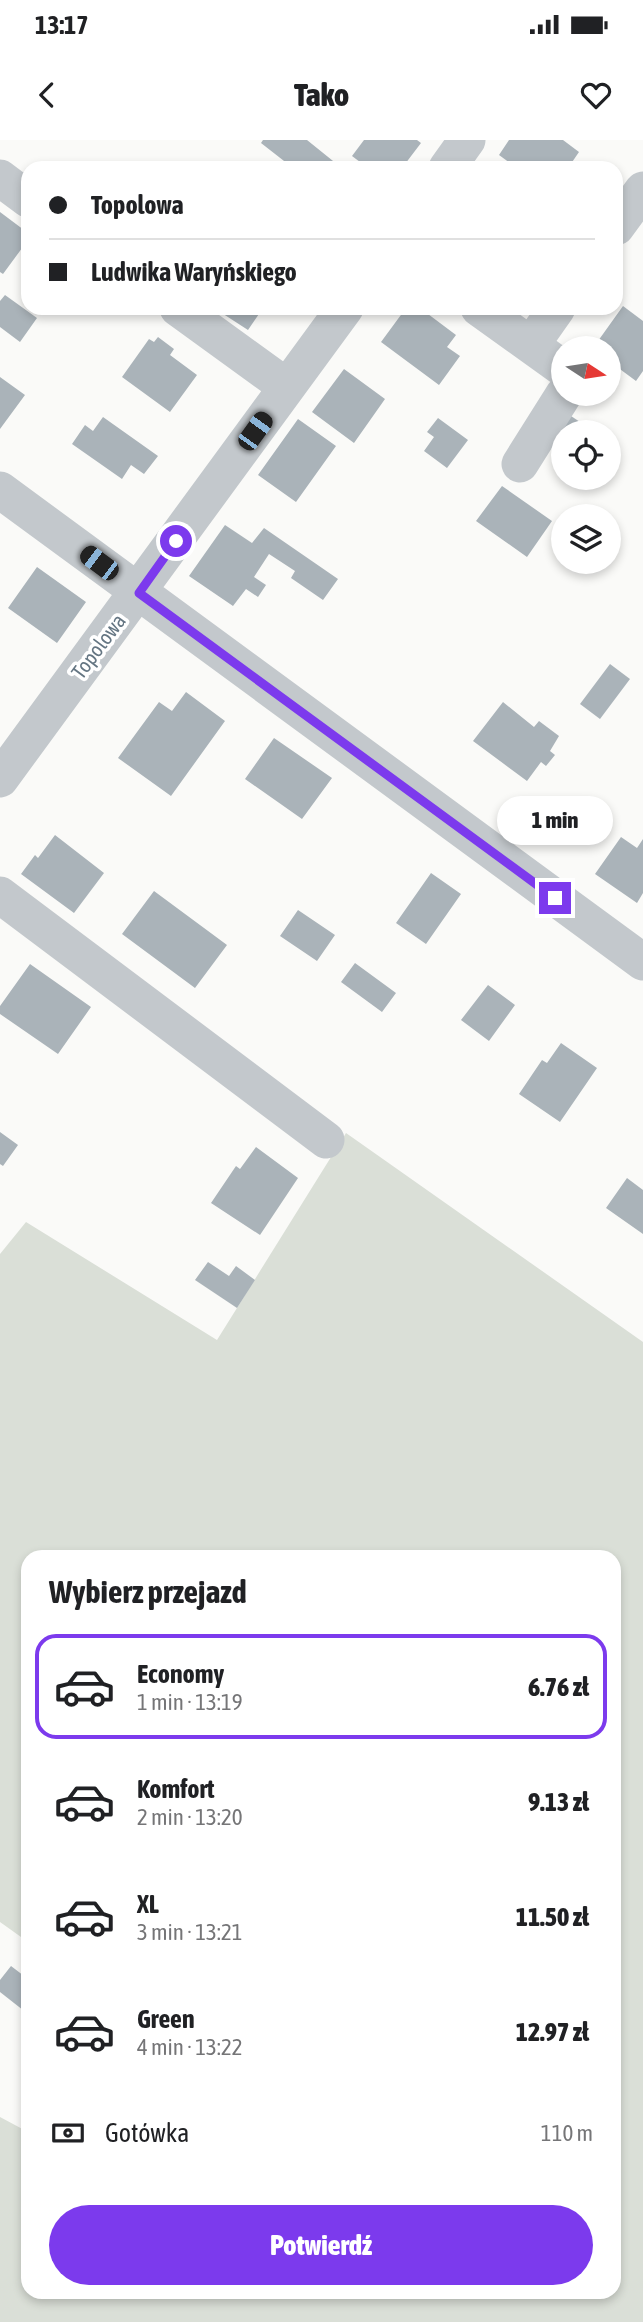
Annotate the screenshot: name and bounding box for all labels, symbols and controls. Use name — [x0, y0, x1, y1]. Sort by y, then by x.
text: 13:17 — [35, 10, 89, 40]
icon: back — [28, 76, 66, 114]
text: Tako — [294, 76, 349, 113]
icon: heart — [577, 76, 615, 114]
text: Topolowa — [91, 190, 184, 220]
text: Ludwika Waryńskiego — [91, 257, 297, 287]
north arrow — [551, 336, 621, 406]
map controls — [551, 336, 621, 574]
car — [235, 408, 276, 454]
button: locate — [551, 420, 621, 490]
button: layers — [551, 504, 621, 574]
route start — [160, 525, 192, 557]
car — [76, 542, 123, 584]
street label: Topolowa — [66, 609, 130, 683]
callout: 1 min — [497, 796, 613, 846]
text: 1 min — [532, 807, 578, 833]
route end — [539, 882, 571, 914]
text: Wybierz przejazd — [49, 1573, 247, 1610]
icon: car — [53, 1655, 116, 1718]
text: Economy — [137, 1659, 224, 1689]
text: 6.76 zł — [528, 1672, 589, 1702]
text: 1 min · 13:19 — [137, 1689, 243, 1715]
icon: car — [53, 1770, 116, 1833]
text: Komfort — [137, 1774, 214, 1804]
text: 9.13 zł — [528, 1787, 589, 1817]
text: 2 min · 13:20 — [137, 1804, 243, 1830]
icon: car — [53, 1885, 116, 1948]
text: XL — [137, 1889, 159, 1919]
text: 11.50 zł — [516, 1902, 589, 1932]
text: 3 min · 13:21 — [137, 1919, 243, 1945]
icon: car — [53, 2000, 116, 2063]
text: Green — [137, 2004, 195, 2034]
text: 12.97 zł — [516, 2017, 589, 2047]
text: 4 min · 13:22 — [137, 2034, 243, 2060]
icon: cash — [49, 2114, 87, 2152]
text: Gotówka — [105, 2118, 189, 2148]
text: 110 m — [541, 2120, 593, 2146]
button: Potwierdź — [49, 2205, 593, 2285]

